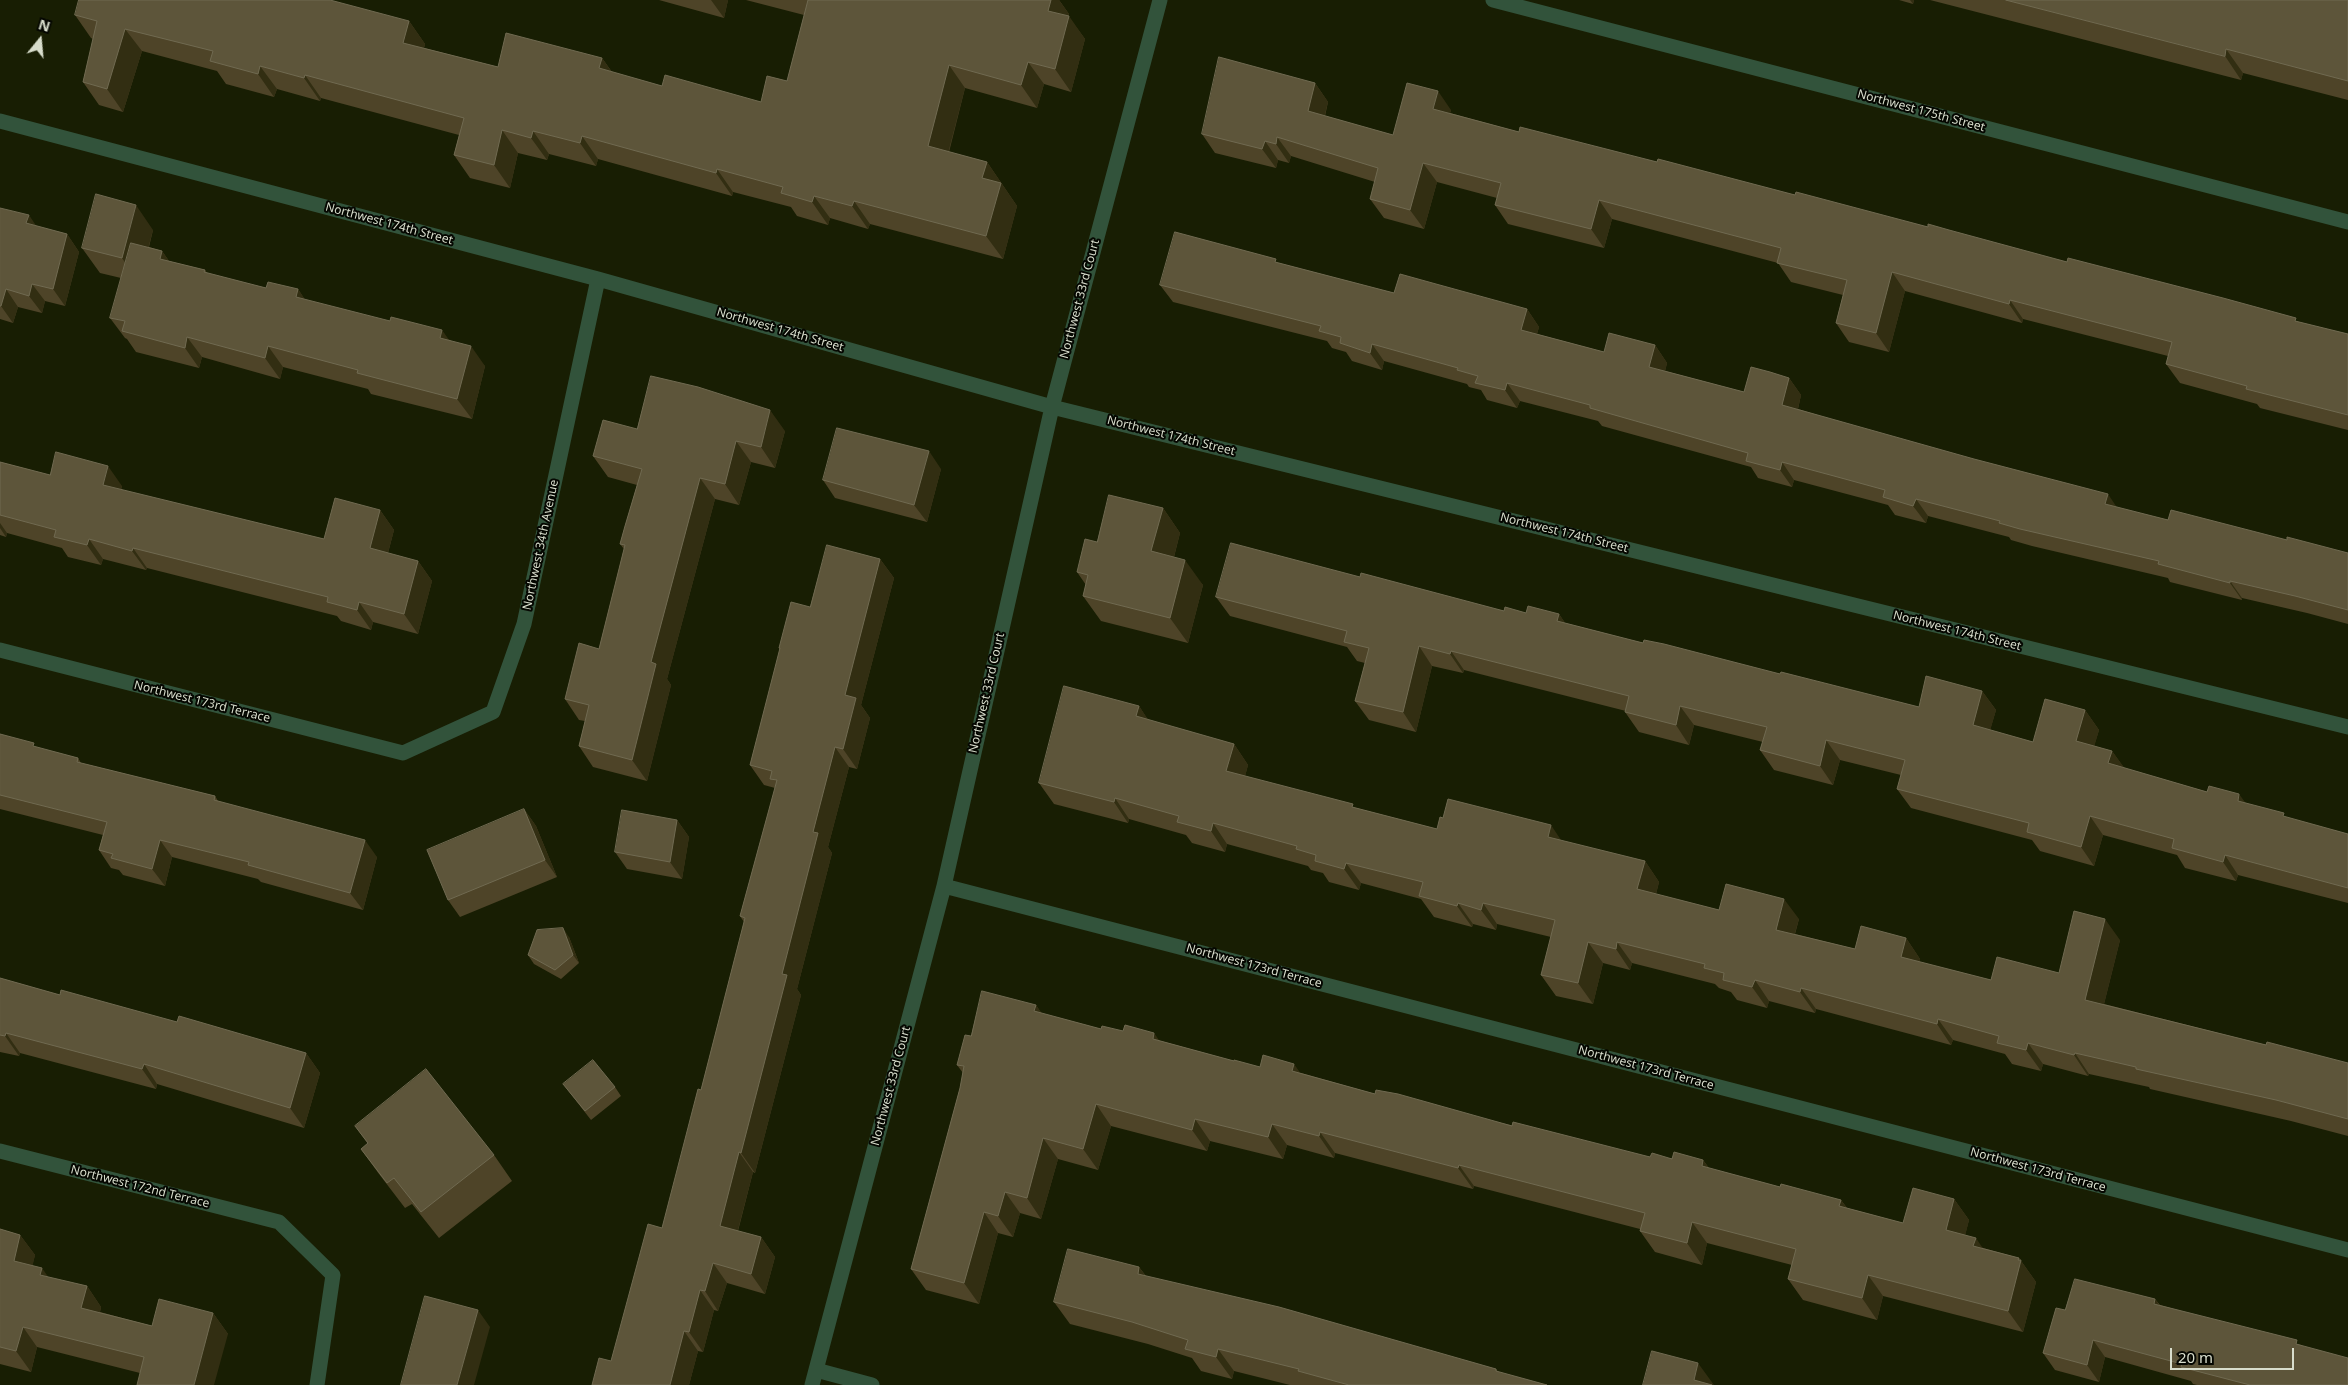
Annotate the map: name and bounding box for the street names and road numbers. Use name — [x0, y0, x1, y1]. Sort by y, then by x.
street label: Northwest 175th Street — [1856, 87, 1986, 135]
street label: Northwest 174th Street — [324, 200, 454, 248]
street label: Northwest 33rd Court — [1057, 238, 1103, 360]
street label: Northwest 174th Street — [715, 305, 845, 355]
street label: Northwest 174th Street — [1105, 413, 1237, 459]
street label: Northwest 34th Avenue — [520, 478, 562, 612]
street label: Northwest 174th Street — [1498, 510, 1630, 556]
street label: Northwest 174th Street — [1891, 608, 2023, 654]
street label: Northwest 33rd Court — [966, 631, 1008, 755]
street label: Northwest 173rd Terrace — [132, 678, 272, 726]
street label: Northwest 173rd Terrace — [1185, 941, 1323, 991]
street label: Northwest 33rd Court — [868, 1025, 914, 1147]
street label: Northwest 173rd Terrace — [1577, 1043, 1715, 1093]
street label: Northwest 173rd Terrace — [1969, 1145, 2107, 1195]
street label: Northwest 172nd Terrace — [69, 1163, 211, 1211]

